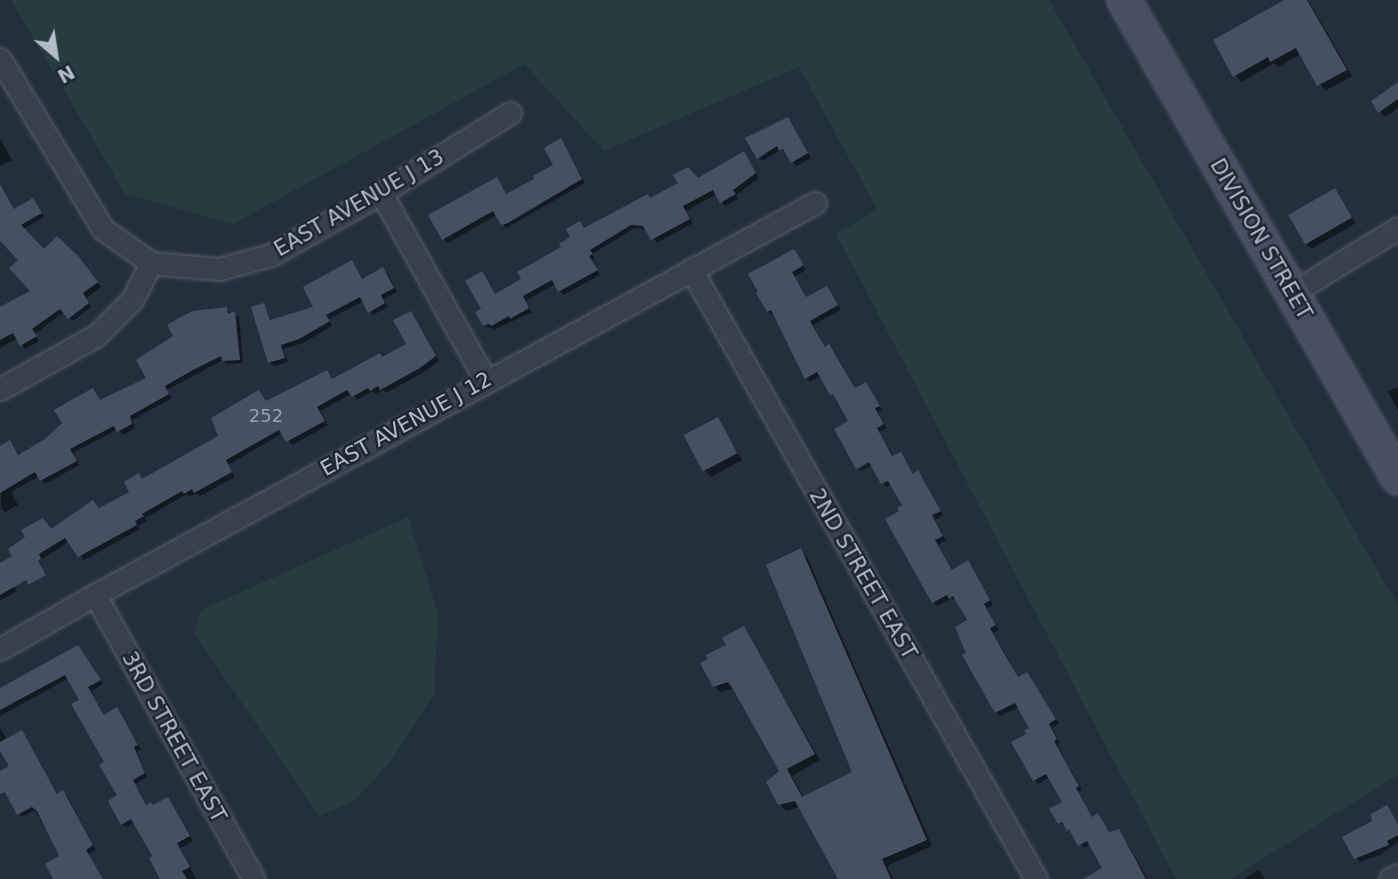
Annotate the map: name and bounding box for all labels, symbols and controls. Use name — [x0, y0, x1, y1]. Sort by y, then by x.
north arrow — [21, 21, 91, 91]
text: N — [54, 61, 78, 88]
street label: EAST AVENUE J 13 — [270, 144, 448, 262]
street label: DIVISION STREET — [1205, 154, 1317, 324]
street label: EAST AVENUE J 12 — [316, 367, 496, 481]
house number: 252 — [249, 405, 283, 427]
street label: 2ND STREET EAST — [804, 484, 922, 664]
street label: 3RD STREET EAST — [117, 647, 231, 827]

